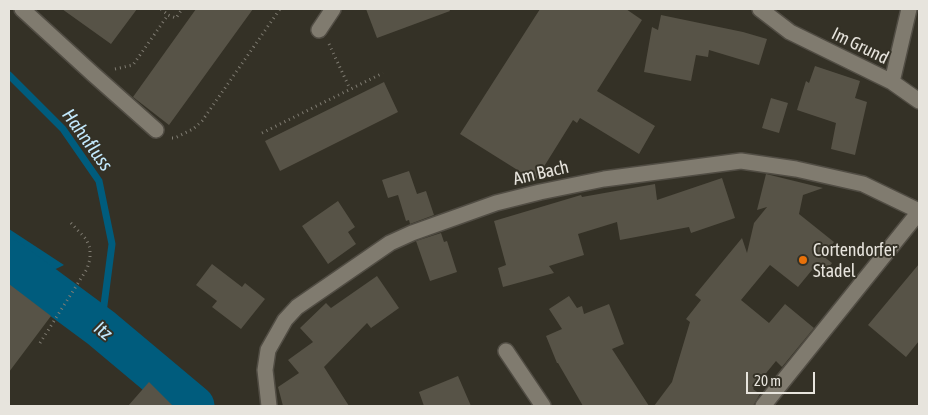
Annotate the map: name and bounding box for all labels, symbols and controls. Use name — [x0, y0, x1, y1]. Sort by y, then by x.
street label: Im Grund — [828, 23, 892, 69]
water label: Hahnfluss — [57, 105, 117, 175]
street label: Am Bach — [511, 156, 571, 190]
place label: Cortendorfer Stadel — [813, 239, 897, 282]
marker: Cortendorfer Stadel — [797, 254, 809, 266]
water label: Itz — [89, 317, 117, 345]
scale bar — [748, 362, 817, 394]
text: 20 m — [754, 372, 781, 389]

